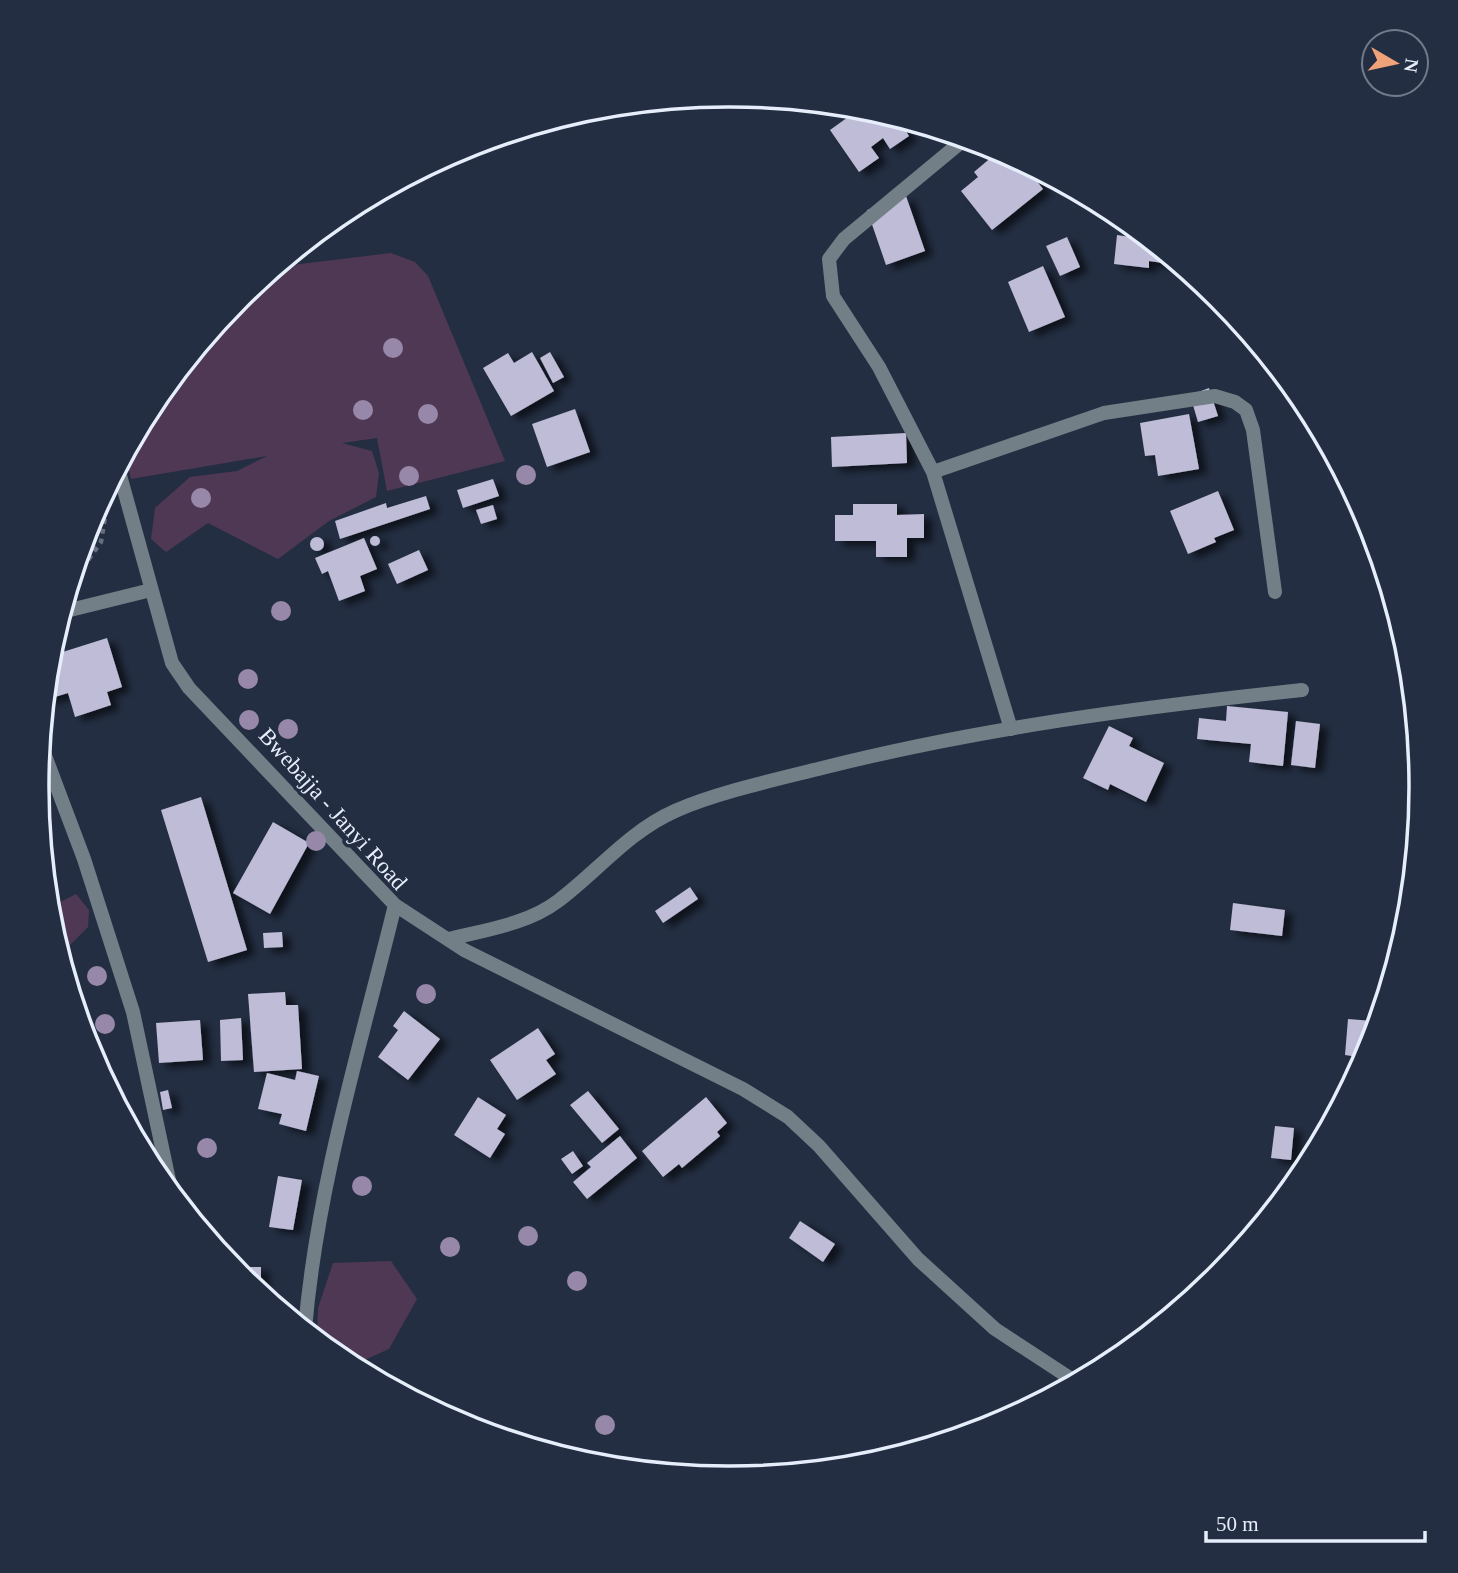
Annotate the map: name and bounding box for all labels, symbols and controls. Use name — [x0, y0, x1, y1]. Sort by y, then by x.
north arrow — [1360, 28, 1430, 98]
text: N — [1400, 57, 1423, 74]
street label: Bwebajja - Janyi Road — [254, 723, 412, 895]
scale bar — [1206, 1500, 1425, 1544]
text: 50 m — [1216, 1512, 1259, 1536]

